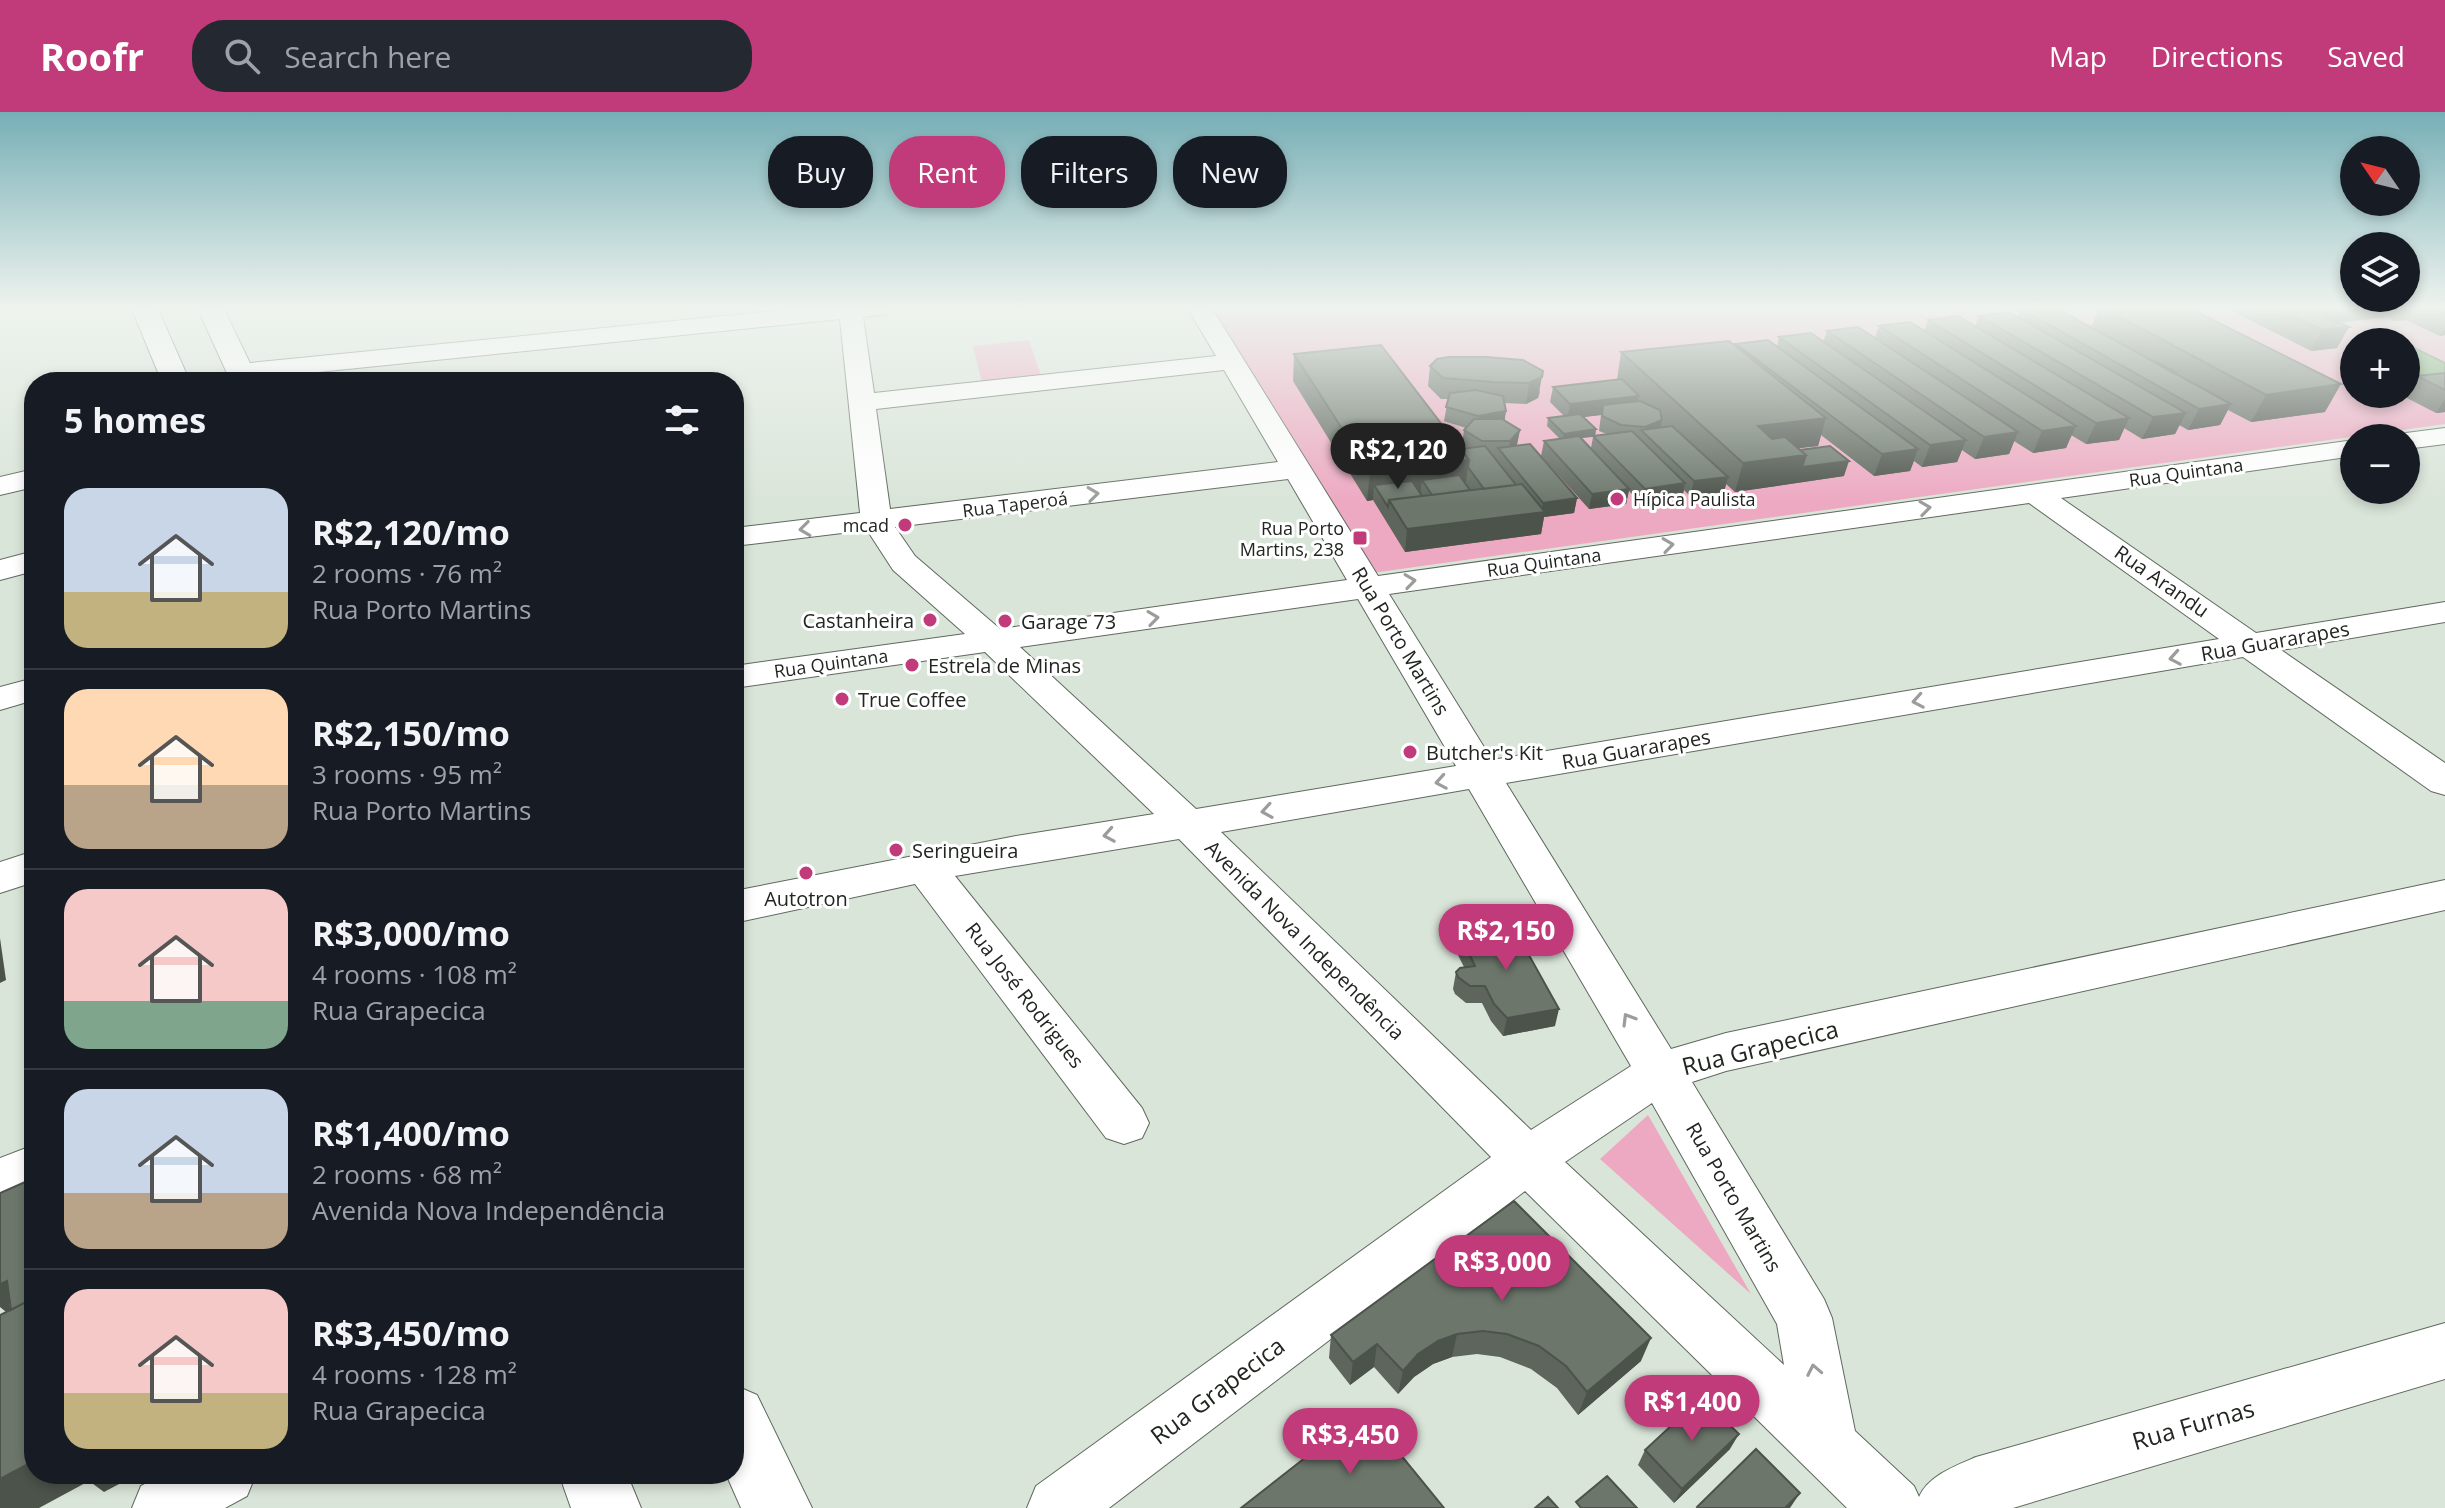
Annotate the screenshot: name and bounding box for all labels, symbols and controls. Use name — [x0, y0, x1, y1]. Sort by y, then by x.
search box — [192, 20, 752, 92]
text: Roofr — [40, 30, 144, 82]
icon: search — [220, 34, 264, 78]
text: Search here — [284, 36, 451, 77]
text: Map — [2049, 37, 2107, 75]
text: Directions — [2151, 37, 2283, 75]
text: Saved — [2327, 37, 2405, 75]
chip: Buy — [768, 136, 873, 208]
chip: Rent — [889, 136, 1005, 208]
chip: Filters — [1021, 136, 1157, 208]
chip: New — [1173, 136, 1287, 208]
north arrow — [2340, 136, 2420, 216]
map controls — [2340, 136, 2420, 504]
button: layers — [2340, 232, 2420, 312]
button: + — [2340, 328, 2420, 408]
text: 5 homes — [64, 397, 206, 443]
icon: filters — [660, 398, 704, 442]
pin: R$2,120 — [1324, 423, 1472, 491]
button: − — [2340, 424, 2420, 504]
text: R$2,120 — [1349, 431, 1447, 467]
street label: Rua Quintana — [2127, 452, 2245, 492]
street label: Rua Taperoá — [961, 486, 1069, 522]
one-way arrow — [1086, 486, 1099, 503]
place label: Hípica Paulista — [1633, 487, 1756, 511]
marker: Hípica Paulista — [1608, 490, 1626, 508]
one-way arrow — [1918, 500, 1932, 517]
text: R$2,120/mo — [312, 509, 510, 555]
place label: mcad — [843, 513, 889, 537]
marker: mcad — [896, 516, 914, 534]
place label: Rua Porto Martins, 238 — [1240, 516, 1344, 561]
icon: home — [128, 520, 224, 616]
one-way arrow — [798, 520, 812, 537]
marker: Rua Porto Martins, 238 — [1351, 529, 1369, 547]
one-way arrow — [1661, 537, 1674, 554]
street label: Rua Arandu — [2109, 539, 2215, 623]
street label: Rua Quintana — [1485, 542, 1603, 582]
text: 2 rooms · 76 m² — [312, 555, 502, 591]
street label: Rua Porto Martins — [1346, 562, 1456, 720]
one-way arrow — [1403, 573, 1417, 590]
text: Rua Porto Martins — [312, 591, 531, 627]
place label: Castanheira — [802, 607, 914, 634]
place label: Garage 73 — [1021, 608, 1116, 635]
one-way arrow — [1146, 610, 1160, 627]
marker: Castanheira — [921, 611, 939, 629]
marker: Garage 73 — [996, 612, 1014, 630]
street label: Rua Guararapes — [2199, 615, 2351, 667]
street label: Rua Quintana — [772, 643, 890, 683]
one-way arrow — [2168, 648, 2182, 665]
place label: Estrela de Minas — [928, 652, 1081, 679]
marker: Estrela de Minas — [903, 656, 921, 674]
place label: True Coffee — [858, 686, 966, 713]
marker: True Coffee — [833, 690, 851, 708]
one-way arrow — [1912, 692, 1925, 709]
text: R$2,150/mo — [312, 710, 510, 756]
icon: home — [128, 721, 224, 817]
street label: Rua Guararapes — [1560, 723, 1712, 775]
place label: Butcher's Kit — [1426, 739, 1543, 766]
marker: Butcher's Kit — [1401, 743, 1419, 761]
text: 3 rooms · 95 m² — [312, 756, 502, 792]
one-way arrow — [1434, 772, 1448, 789]
text: Rua Porto Martins — [312, 792, 531, 828]
one-way arrow — [1260, 801, 1274, 818]
one-way arrow — [1102, 825, 1116, 842]
street label: Avenida Nova Independência — [1199, 834, 1411, 1046]
place label: Seringueira — [912, 837, 1018, 864]
marker: Seringueira — [887, 841, 905, 859]
marker: Autotron — [797, 864, 815, 882]
place label: Autotron — [764, 885, 848, 912]
pin: R$2,150 — [1432, 904, 1580, 972]
text: R$3,000/mo — [312, 910, 510, 956]
text: R$2,150 — [1457, 912, 1555, 948]
street label: Rua José Rodrigues — [960, 917, 1090, 1073]
icon: home — [128, 921, 224, 1017]
text: 4 rooms · 108 m² — [312, 956, 517, 992]
text: Rua Grapecica — [312, 992, 486, 1028]
street label: Rua Grapecica — [1678, 1012, 1842, 1082]
one-way arrow — [1623, 1013, 1638, 1028]
text: R$1,400/mo — [312, 1110, 510, 1156]
street label: Rua Porto Martins — [1680, 1117, 1788, 1277]
icon: home — [128, 1121, 224, 1217]
text: 2 rooms · 68 m² — [312, 1156, 502, 1192]
text: Avenida Nova Independência — [312, 1192, 665, 1228]
pin: R$3,000 — [1428, 1235, 1576, 1303]
text: R$3,000 — [1453, 1243, 1551, 1279]
text: R$3,450/mo — [312, 1310, 510, 1356]
icon: home — [128, 1321, 224, 1417]
street label: Rua Grapecica — [1143, 1329, 1291, 1451]
text: 4 rooms · 128 m² — [312, 1356, 517, 1392]
one-way arrow — [1806, 1363, 1823, 1377]
pin: R$1,400 — [1618, 1375, 1766, 1443]
text: R$1,400 — [1643, 1383, 1741, 1419]
street label: Rua Furnas — [2128, 1391, 2258, 1457]
text: Rua Grapecica — [312, 1392, 486, 1428]
pin: R$3,450 — [1276, 1408, 1424, 1476]
text: R$3,450 — [1301, 1416, 1399, 1452]

